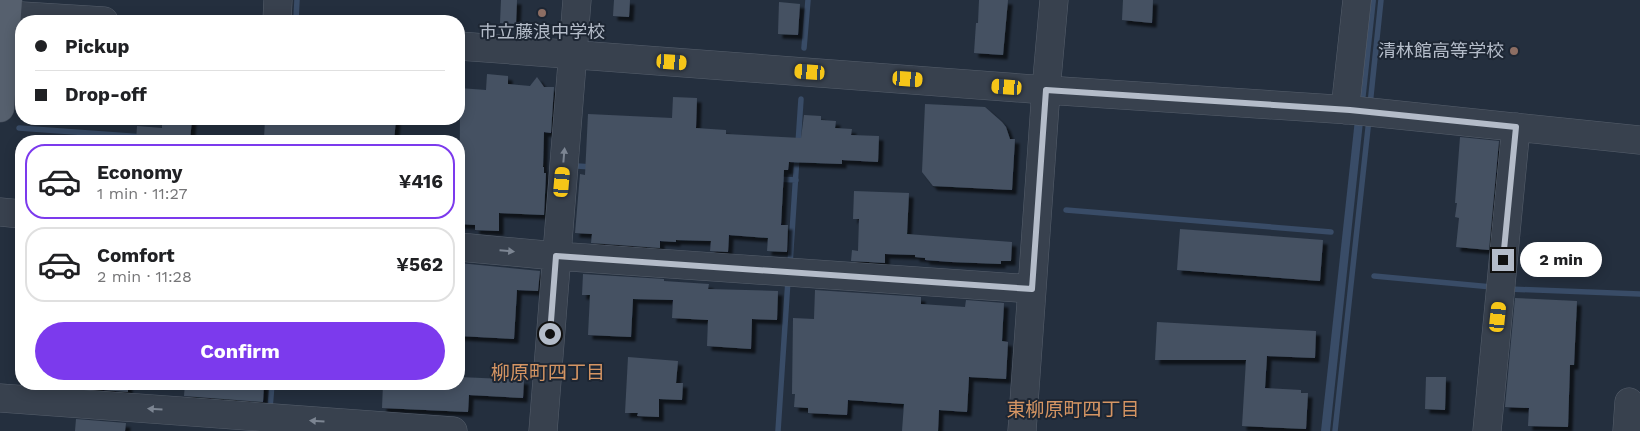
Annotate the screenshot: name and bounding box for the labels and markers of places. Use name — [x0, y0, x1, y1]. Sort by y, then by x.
marker: 市立藤浪中学校 — [536, 7, 548, 19]
place label: 市立藤浪中学校 — [479, 21, 605, 42]
place label: 清林館高等学校 — [1378, 40, 1504, 61]
marker: 清林館高等学校 — [1508, 45, 1520, 57]

